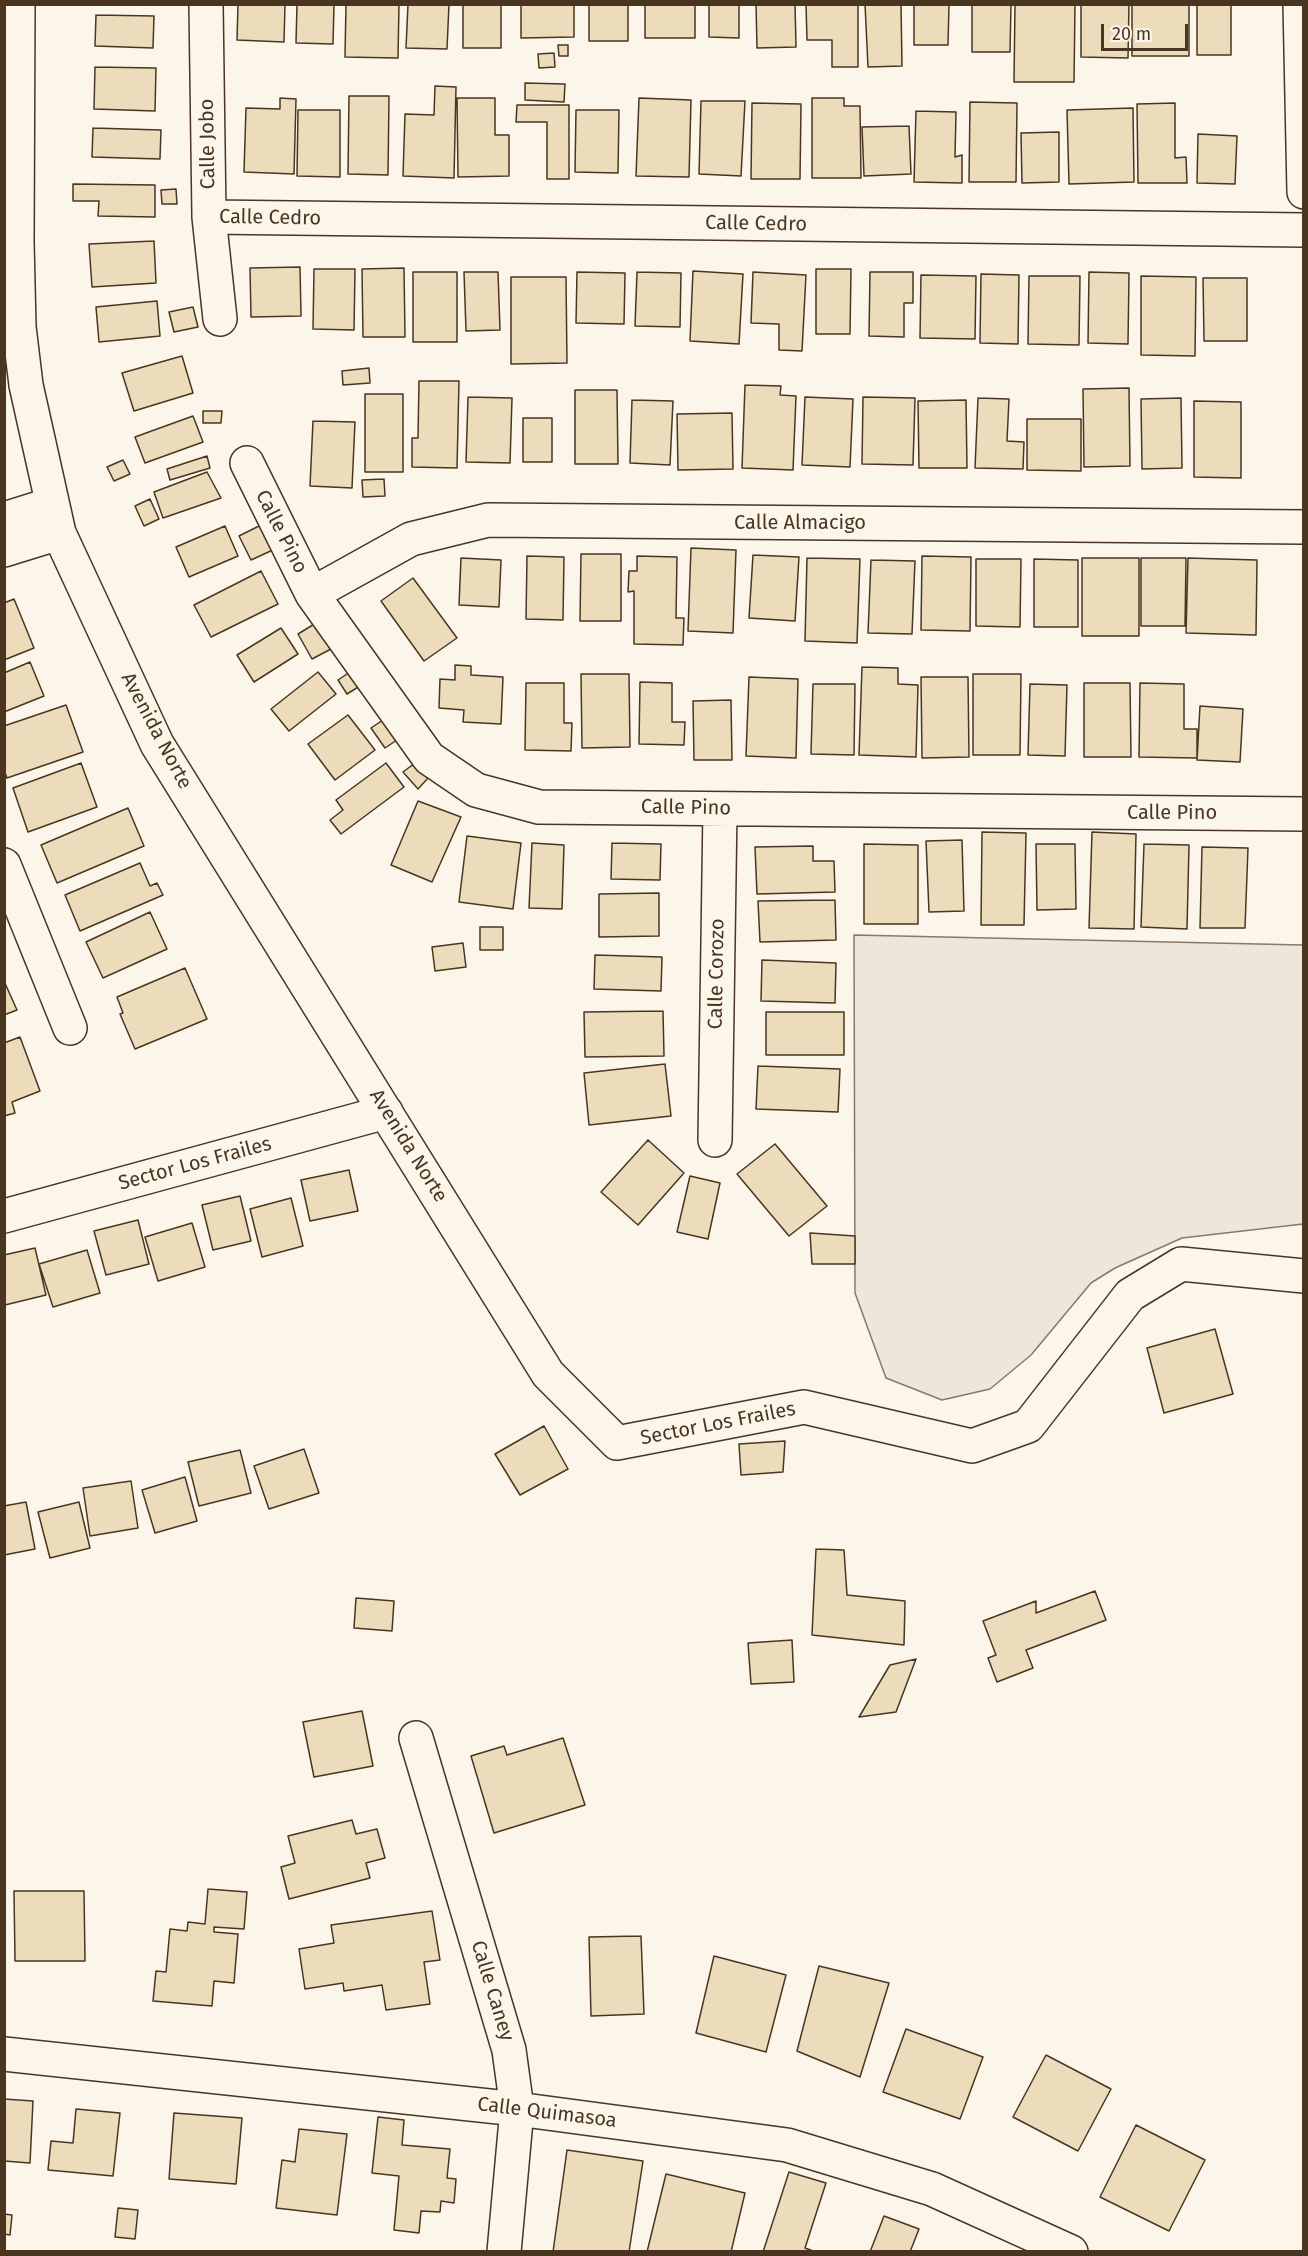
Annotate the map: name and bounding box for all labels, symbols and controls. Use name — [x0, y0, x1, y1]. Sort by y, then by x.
scale bar — [1104, 12, 1191, 50]
text: 20 m — [1112, 23, 1151, 45]
street label: Calle Jobo — [195, 98, 221, 190]
street label: Calle Cedro — [219, 205, 321, 231]
street label: Calle Cedro — [705, 211, 807, 237]
street label: Calle Pino — [250, 486, 312, 578]
street label: Calle Almacigo — [734, 511, 866, 535]
street label: Avenida Norte — [115, 669, 197, 793]
street label: Calle Pino — [641, 795, 731, 821]
street label: Calle Pino — [1127, 801, 1217, 825]
street label: Calle Corozo — [704, 918, 730, 1030]
street label: Avenida Norte — [364, 1085, 452, 1207]
street label: Sector Los Frailes — [116, 1132, 274, 1196]
street label: Sector Los Frailes — [638, 1397, 798, 1451]
street label: Calle Caney — [465, 1938, 519, 2044]
street label: Calle Quimasoa — [476, 2093, 618, 2133]

